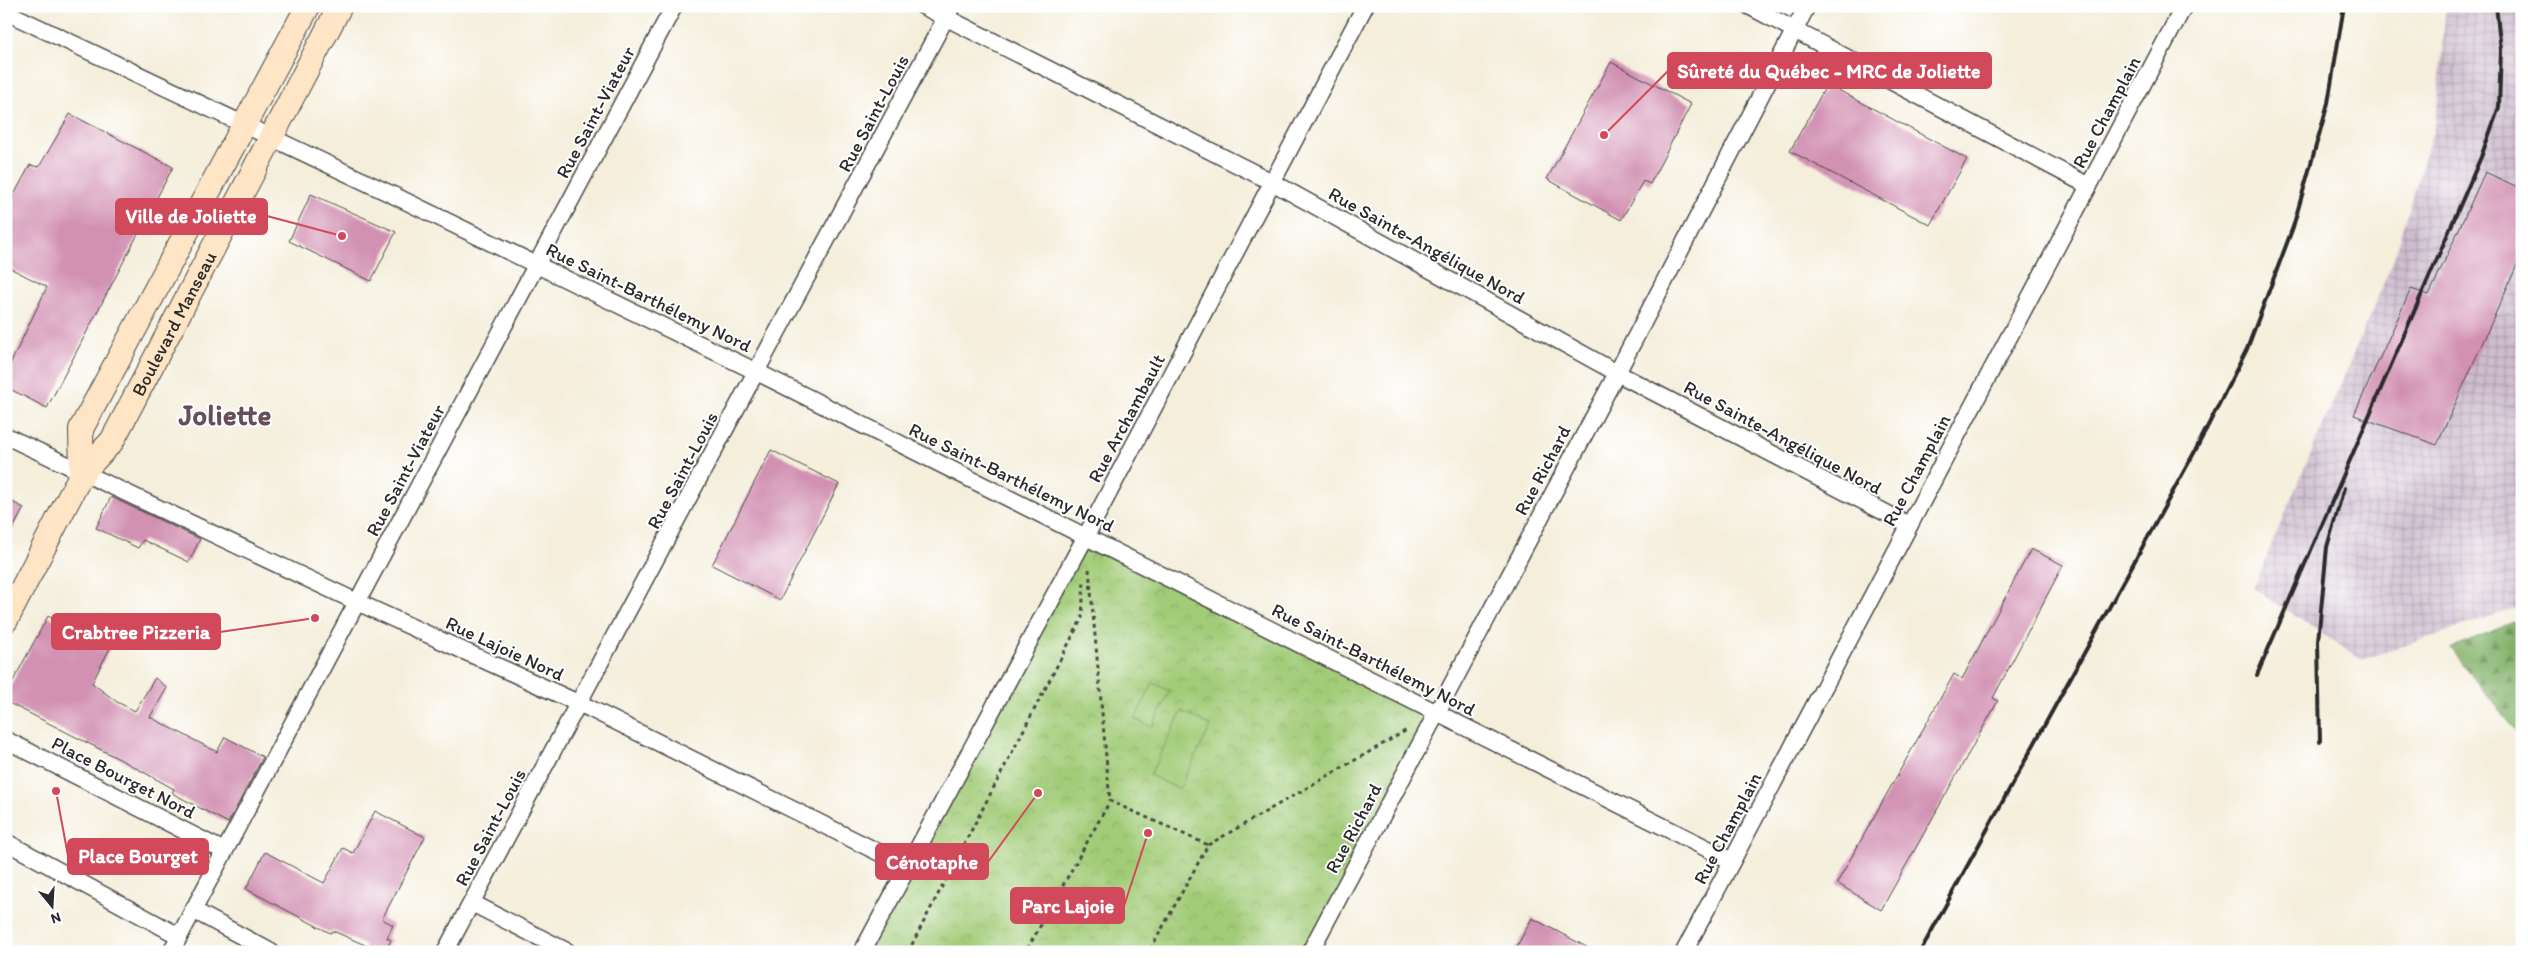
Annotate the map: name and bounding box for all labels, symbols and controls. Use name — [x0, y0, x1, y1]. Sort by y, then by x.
street label: Rue Saint-Viateur — [551, 42, 640, 182]
street label: Rue Saint-Louis — [833, 51, 914, 176]
street label: Rue Champlain — [2067, 52, 2146, 172]
callout: Sûreté du Québec - MRC de Joliette — [1668, 53, 1991, 88]
text: Sûreté du Québec - MRC de Joliette — [1677, 59, 1981, 83]
street label: Rue Sainte-Angélique Nord — [1325, 182, 1529, 309]
callout: Ville de Joliette — [116, 199, 267, 234]
text: Ville de Joliette — [125, 204, 257, 228]
street label: Rue Saint-Barthélemy Nord — [542, 238, 756, 357]
street label: Boulevard Manseau — [127, 247, 221, 400]
street label: Rue Archambault — [1083, 350, 1170, 486]
street label: Rue Sainte-Angélique Nord — [1680, 375, 1886, 499]
district label: Joliette — [178, 397, 271, 432]
street label: Rue Saint-Viateur — [361, 400, 450, 540]
street label: Rue Saint-Louis — [642, 408, 723, 533]
street label: Rue Champlain — [1877, 410, 1956, 530]
street label: Rue Saint-Barthélemy Nord — [905, 418, 1119, 537]
street label: Rue Richard — [1509, 421, 1576, 519]
street label: Rue Saint-Barthélemy Nord — [1268, 598, 1480, 721]
street label: Rue Lajoie Nord — [442, 611, 568, 686]
callout: Crabtree Pizzeria — [52, 614, 220, 649]
text: Crabtree Pizzeria — [62, 620, 211, 644]
street label: Place Bourget Nord — [48, 731, 200, 824]
street label: Rue Saint-Louis — [450, 765, 531, 890]
street label: Rue Champlain — [1688, 768, 1767, 888]
street label: Rue Richard — [1320, 779, 1387, 877]
callout: Place Bourget — [68, 839, 208, 874]
text: Place Bourget — [78, 844, 198, 869]
callout: Cénotaphe — [876, 844, 988, 879]
text: Cénotaphe — [886, 850, 978, 875]
north arrow — [28, 880, 78, 930]
callout: Parc Lajoie — [1011, 888, 1124, 923]
text: Parc Lajoie — [1022, 894, 1115, 919]
text: N — [49, 908, 63, 927]

